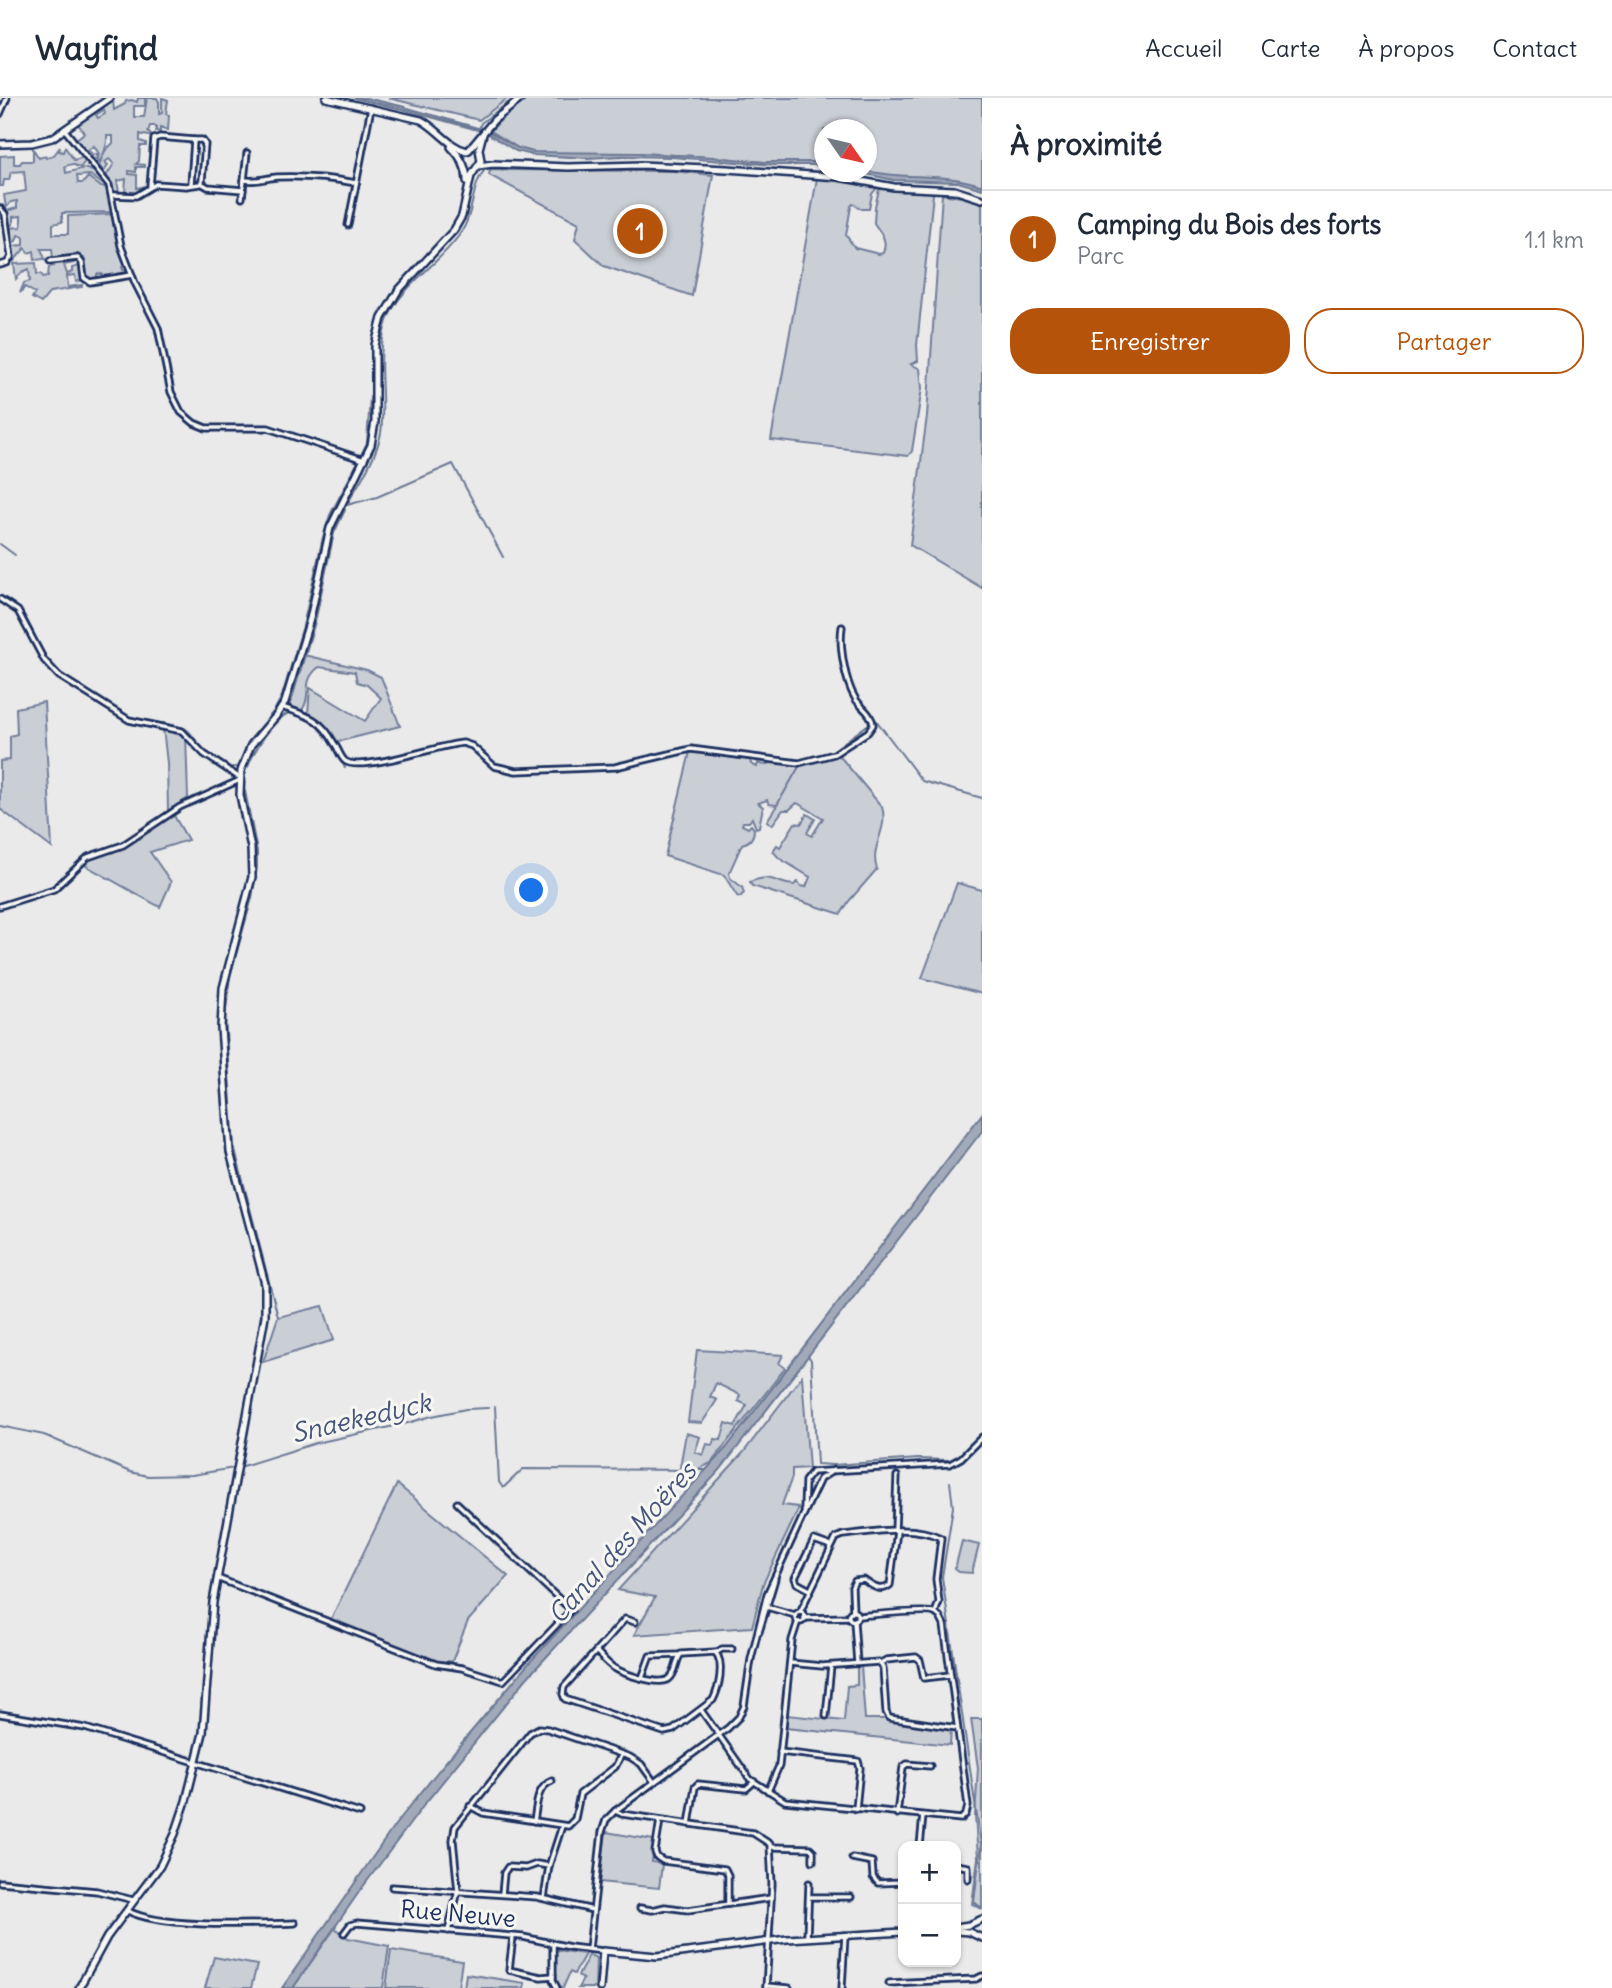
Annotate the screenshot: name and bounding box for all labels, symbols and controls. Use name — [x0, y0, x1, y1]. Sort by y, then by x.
text: Wayfind — [35, 27, 158, 69]
text: Accueil — [1145, 33, 1222, 63]
text: Carte — [1260, 33, 1320, 63]
text: À propos — [1358, 33, 1454, 63]
text: Contact — [1492, 33, 1577, 63]
north arrow — [814, 119, 877, 182]
text: À proximité — [1010, 125, 1162, 163]
pin: 1 — [617, 205, 663, 257]
text: Camping du Bois des forts — [1077, 208, 1381, 241]
text: 1 — [1028, 225, 1038, 254]
text: 1.1 km — [1525, 225, 1584, 254]
text: Parc — [1077, 241, 1124, 270]
button: Enregistrer — [1010, 308, 1290, 374]
button: Partager — [1304, 308, 1584, 374]
your location — [514, 873, 548, 907]
water label: Snaekedyck — [288, 1385, 435, 1450]
water label: Canal des Moëres — [540, 1453, 704, 1630]
map controls — [898, 1841, 961, 1967]
button: + — [898, 1841, 961, 1904]
street label: Rue Neuve — [399, 1893, 517, 1933]
button: − — [898, 1904, 961, 1967]

